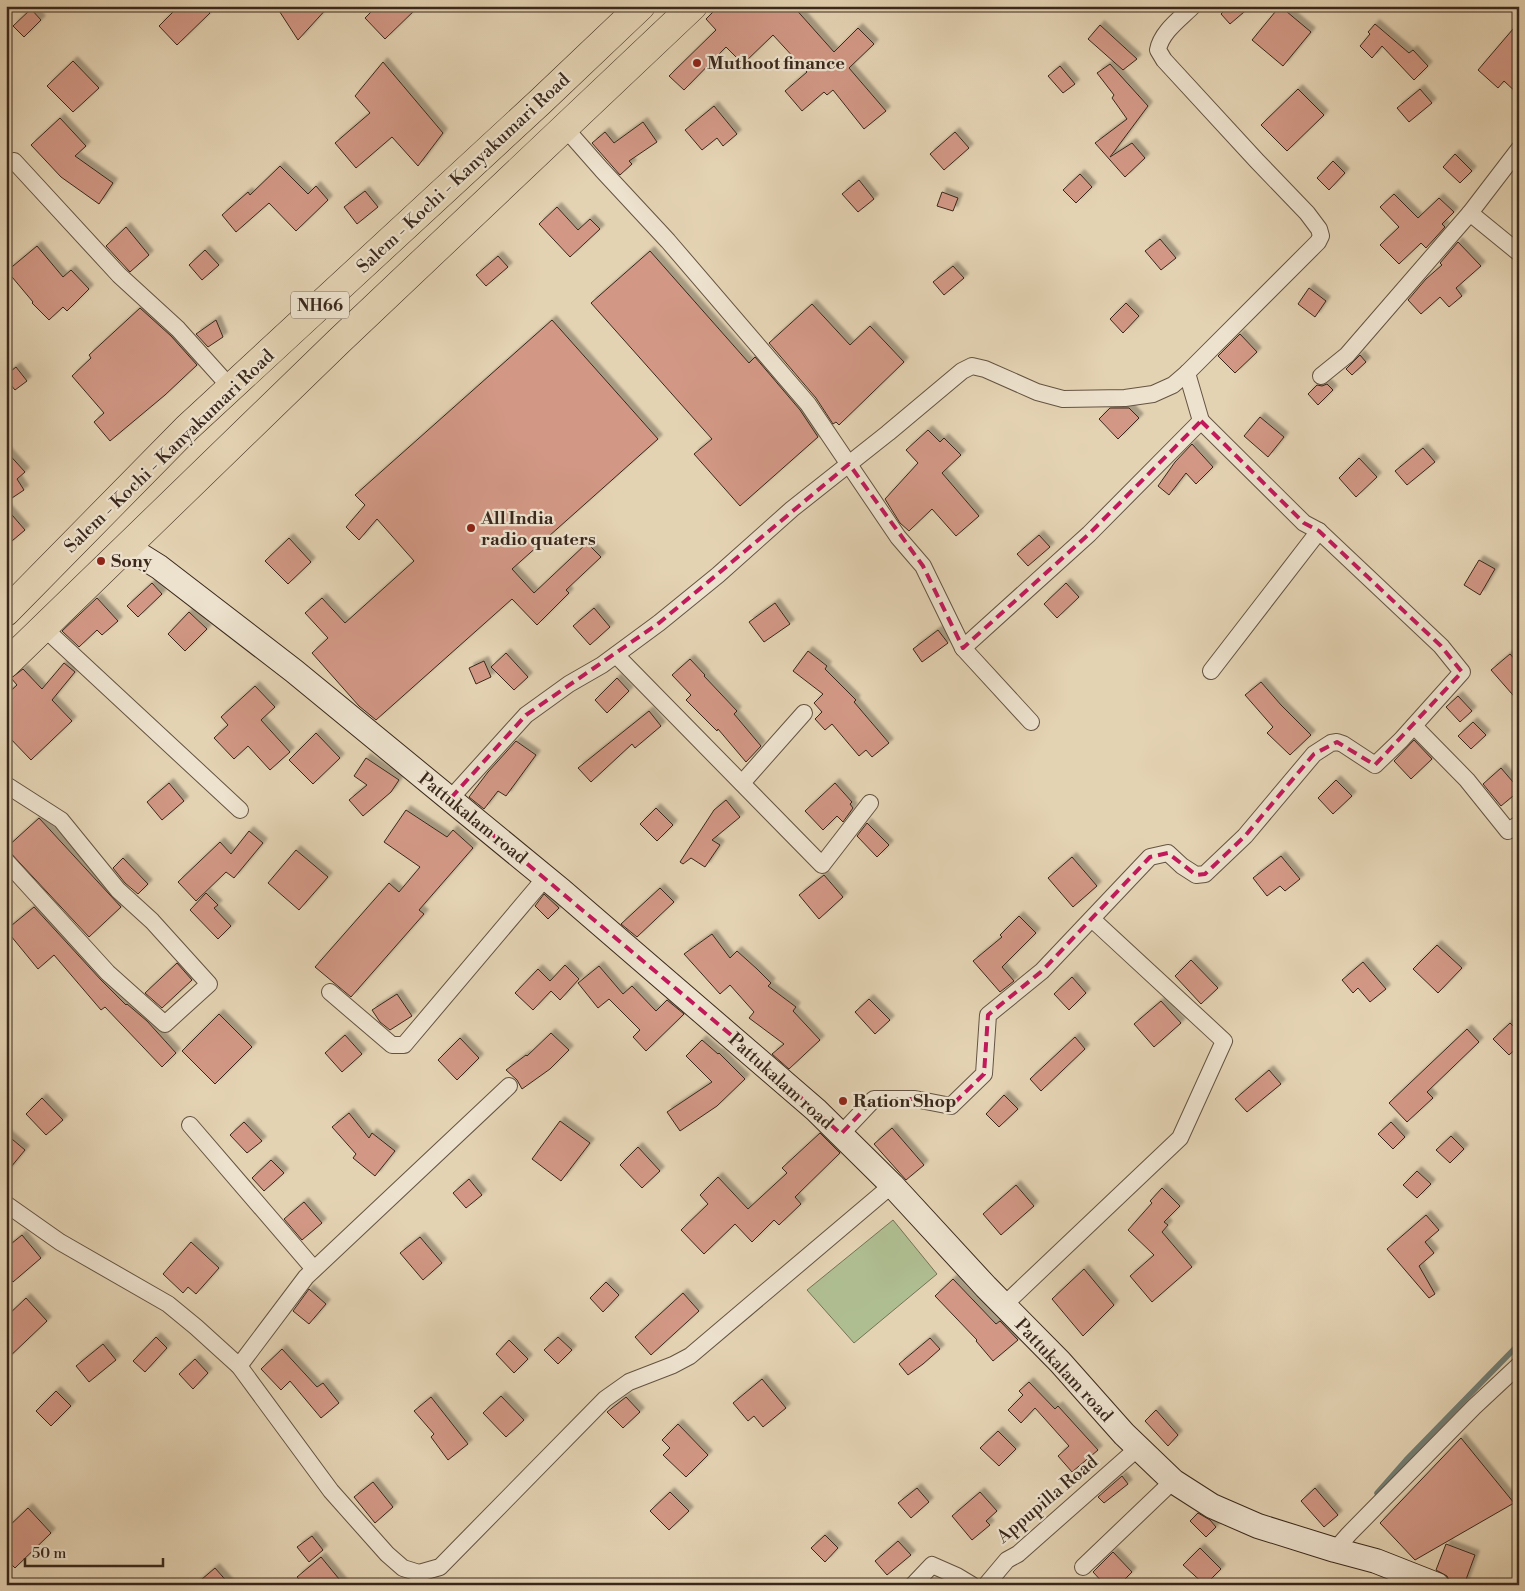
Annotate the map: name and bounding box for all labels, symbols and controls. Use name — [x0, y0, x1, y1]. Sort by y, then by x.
place label: Muthoot finance — [707, 52, 845, 75]
marker: Muthoot finance — [691, 57, 703, 69]
street label: Salem - Kochi - Kanyakumari Road — [352, 68, 575, 278]
road number: NH66 — [291, 292, 349, 318]
street label: Salem - Kochi - Kanyakumari Road — [59, 344, 280, 558]
place label: All India radio quaters — [480, 507, 596, 551]
marker: All India radio quaters — [465, 522, 477, 534]
place label: Sony — [111, 550, 153, 573]
marker: Sony — [95, 555, 107, 567]
street label: Pattukalam road — [414, 767, 532, 870]
street label: Pattukalam road — [723, 1028, 839, 1135]
place label: Ration Shop — [853, 1090, 956, 1113]
marker: Ration Shop — [837, 1095, 849, 1107]
street label: Pattukalam road — [1010, 1314, 1118, 1428]
street label: Appupilla Road — [991, 1450, 1103, 1549]
scale bar — [25, 1536, 162, 1568]
text: 50 m — [32, 1544, 66, 1563]

